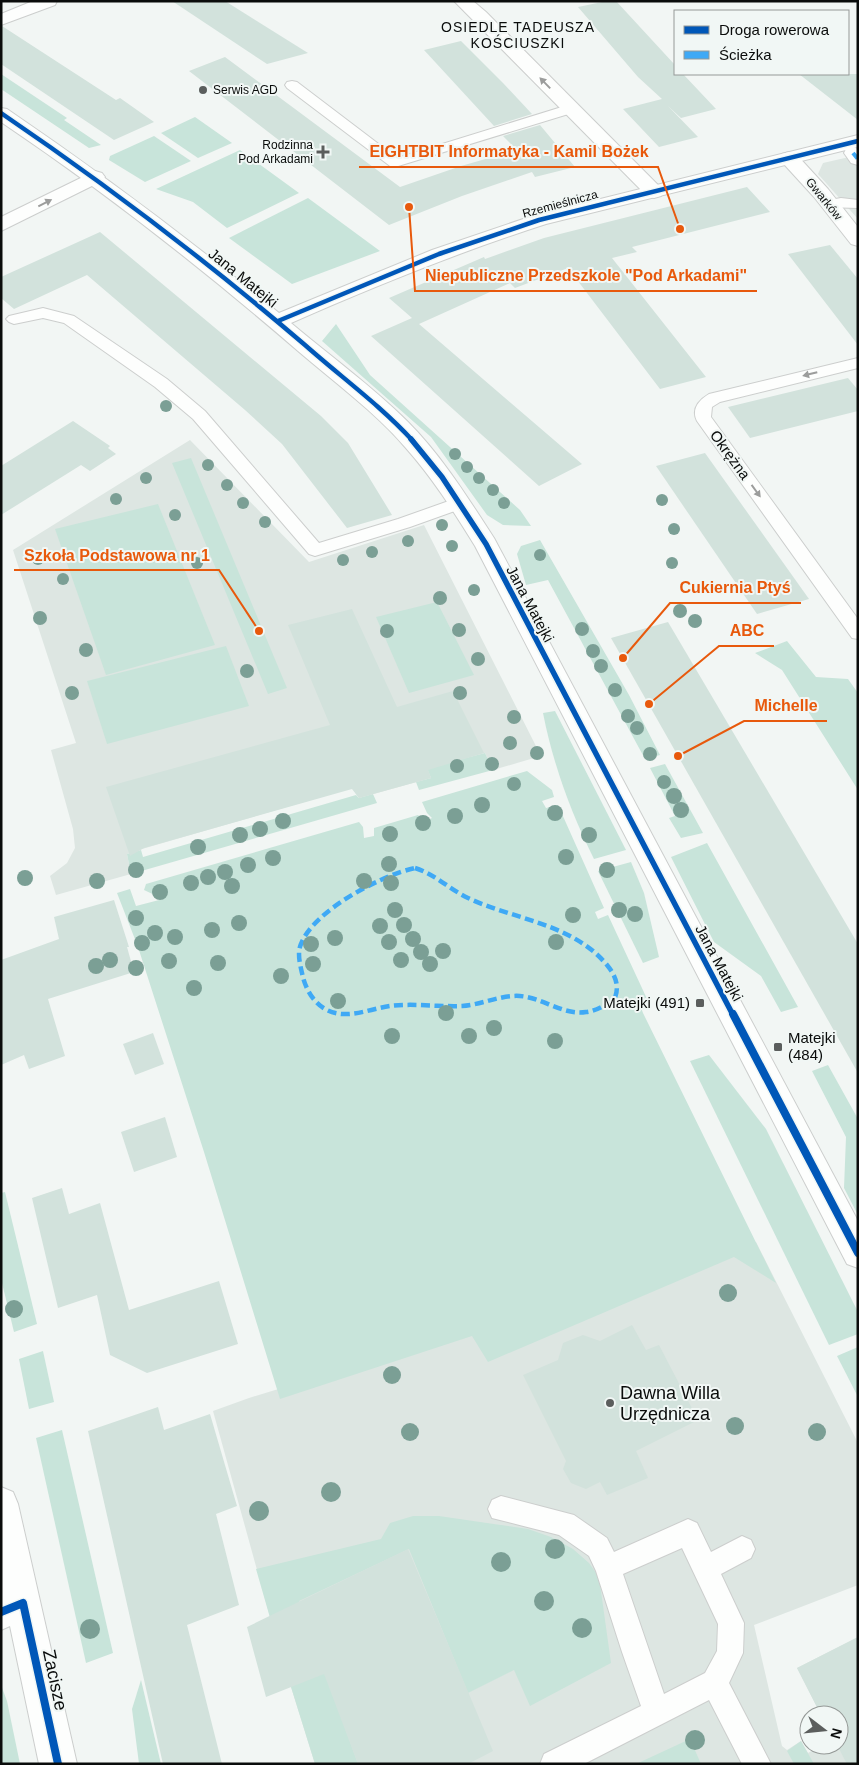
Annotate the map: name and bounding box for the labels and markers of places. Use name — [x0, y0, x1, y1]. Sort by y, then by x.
place label: Serwis AGD — [213, 83, 278, 97]
marker: Serwis AGD — [197, 84, 209, 96]
callout: EIGHTBIT Informatyka - Kamil Bożek — [359, 136, 658, 167]
place label: Rodzinna Pod Arkadami — [238, 138, 313, 166]
marker: Rodzinna Pod Arkadami — [317, 146, 329, 158]
callout: Niepubliczne Przedszkole "Pod Arkadami" — [415, 260, 757, 291]
callout: Szkoła Podstawowa nr 1 — [14, 539, 219, 570]
callout: Cukiernia Ptyś — [670, 572, 801, 603]
callout: ABC — [719, 615, 774, 646]
callout: Michelle — [744, 690, 827, 721]
place label: Matejki (491) — [603, 994, 690, 1011]
marker: Matejki (491) — [694, 997, 706, 1009]
place label: Matejki (484) — [788, 1029, 836, 1063]
marker: Matejki (484) — [772, 1041, 784, 1053]
place label: Dawna Willa Urzędnicza — [620, 1383, 721, 1424]
marker: Dawna Willa Urzędnicza — [604, 1397, 616, 1409]

